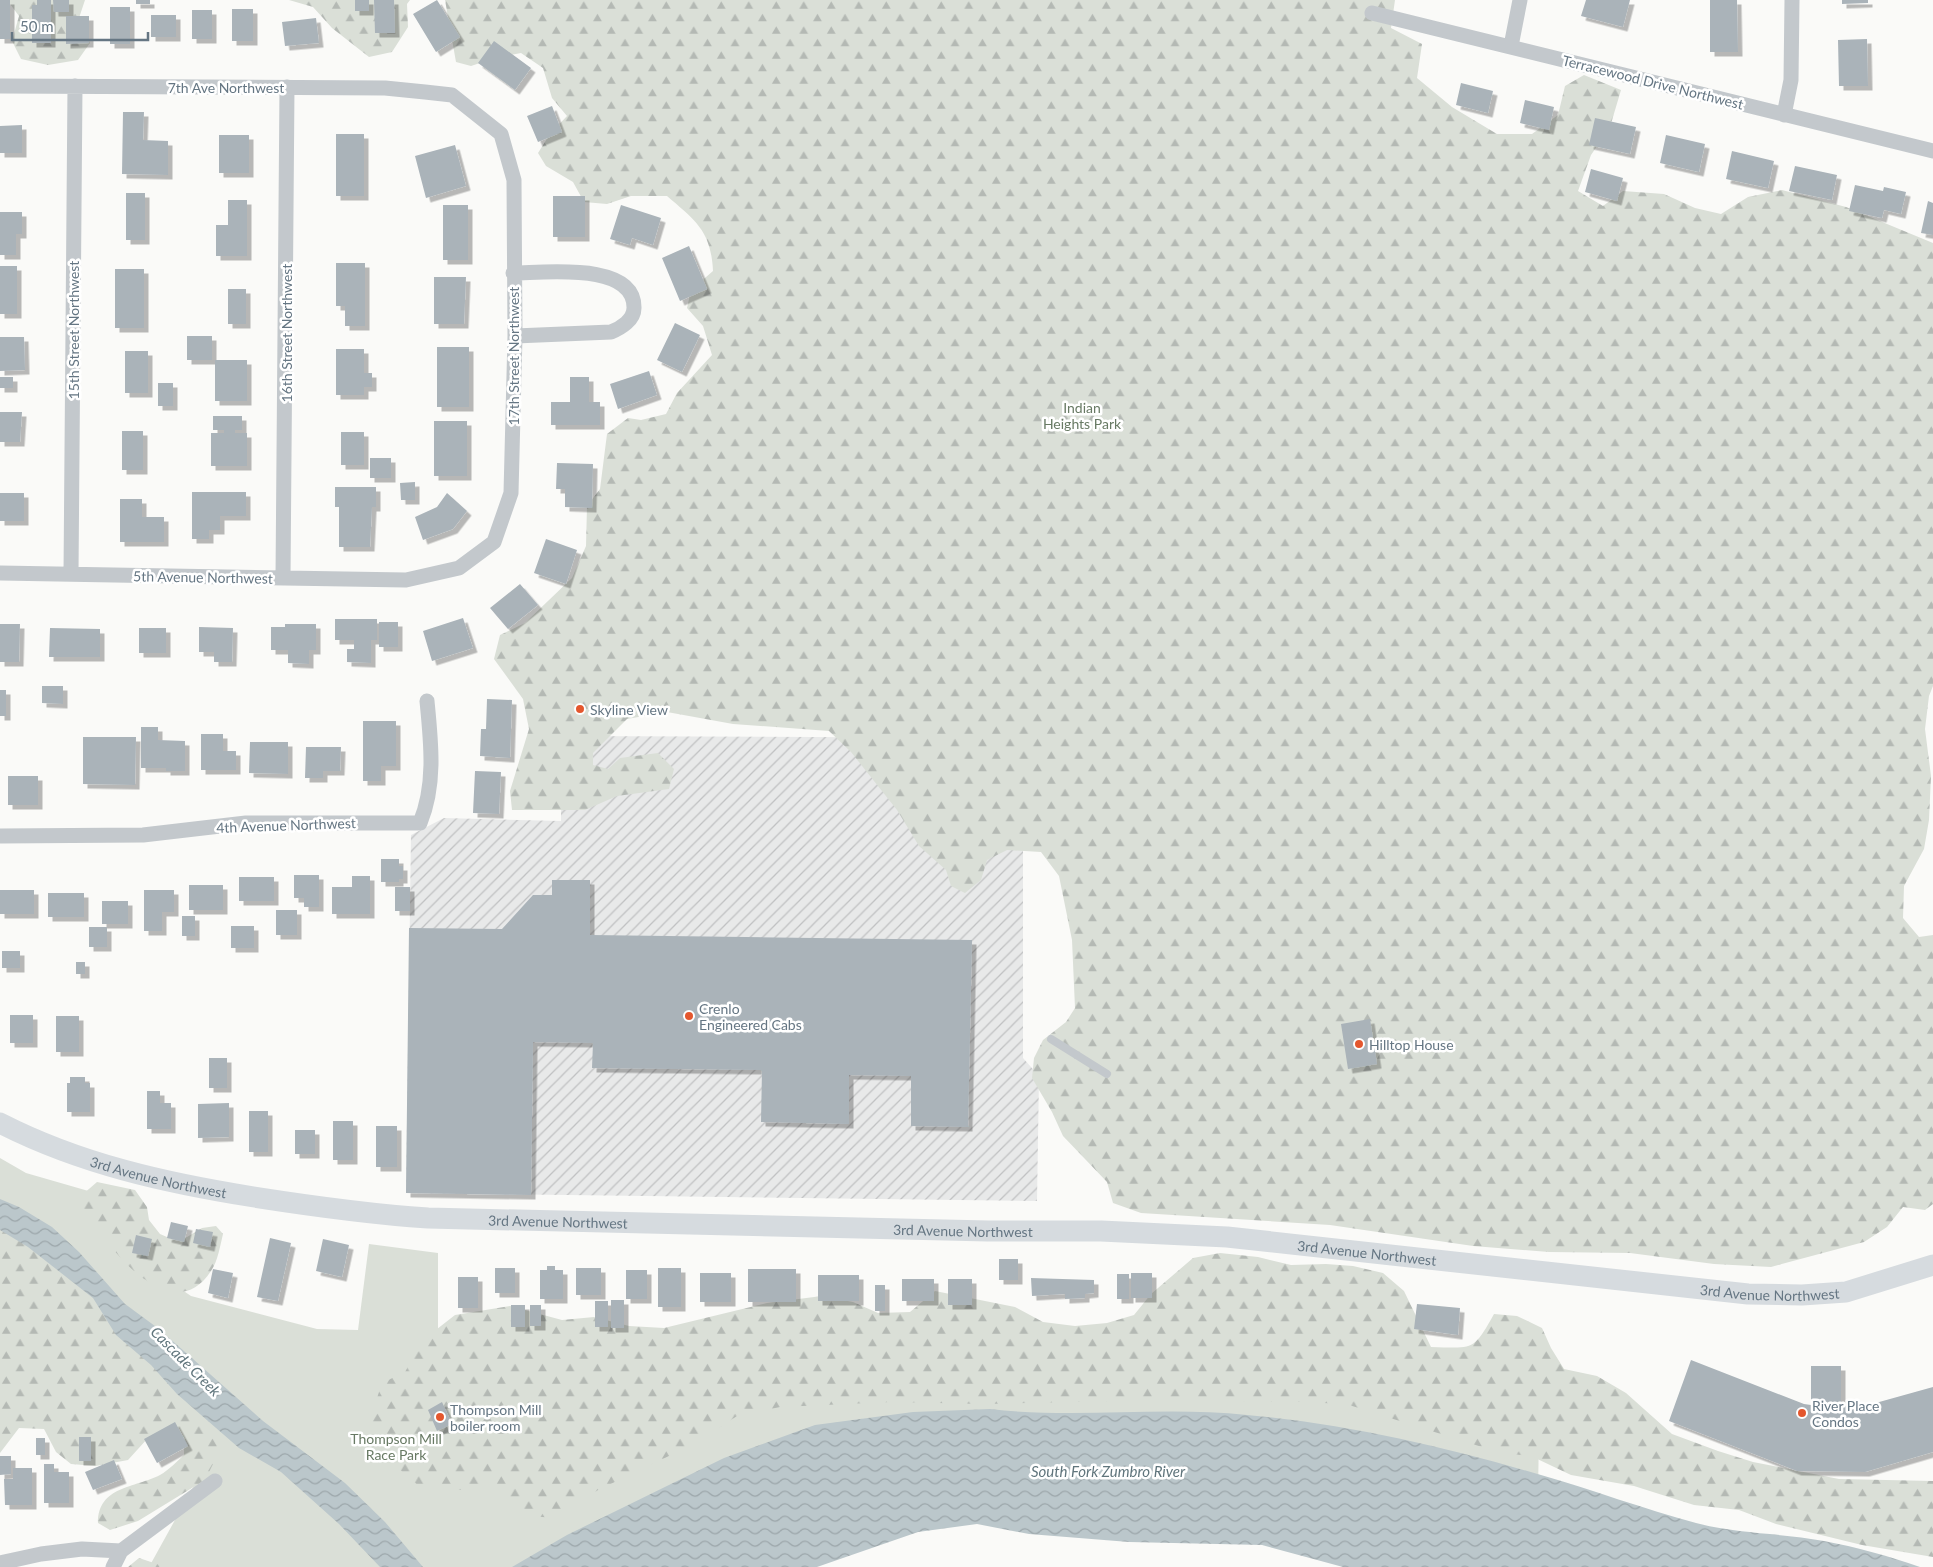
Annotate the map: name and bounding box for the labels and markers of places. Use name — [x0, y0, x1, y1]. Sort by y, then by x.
place label: Skyline View — [590, 701, 668, 718]
marker: Skyline View — [574, 703, 586, 715]
place label: Crenlo Engineered Cabs — [699, 1000, 802, 1033]
marker: Crenlo Engineered Cabs — [683, 1010, 695, 1022]
place label: Hilltop House — [1369, 1036, 1454, 1053]
marker: Hilltop House — [1353, 1038, 1365, 1050]
place label: River Place Condos — [1812, 1397, 1879, 1430]
place label: Thompson Mill boiler room — [450, 1401, 542, 1434]
marker: River Place Condos — [1796, 1407, 1808, 1419]
marker: Thompson Mill boiler room — [434, 1411, 446, 1423]

